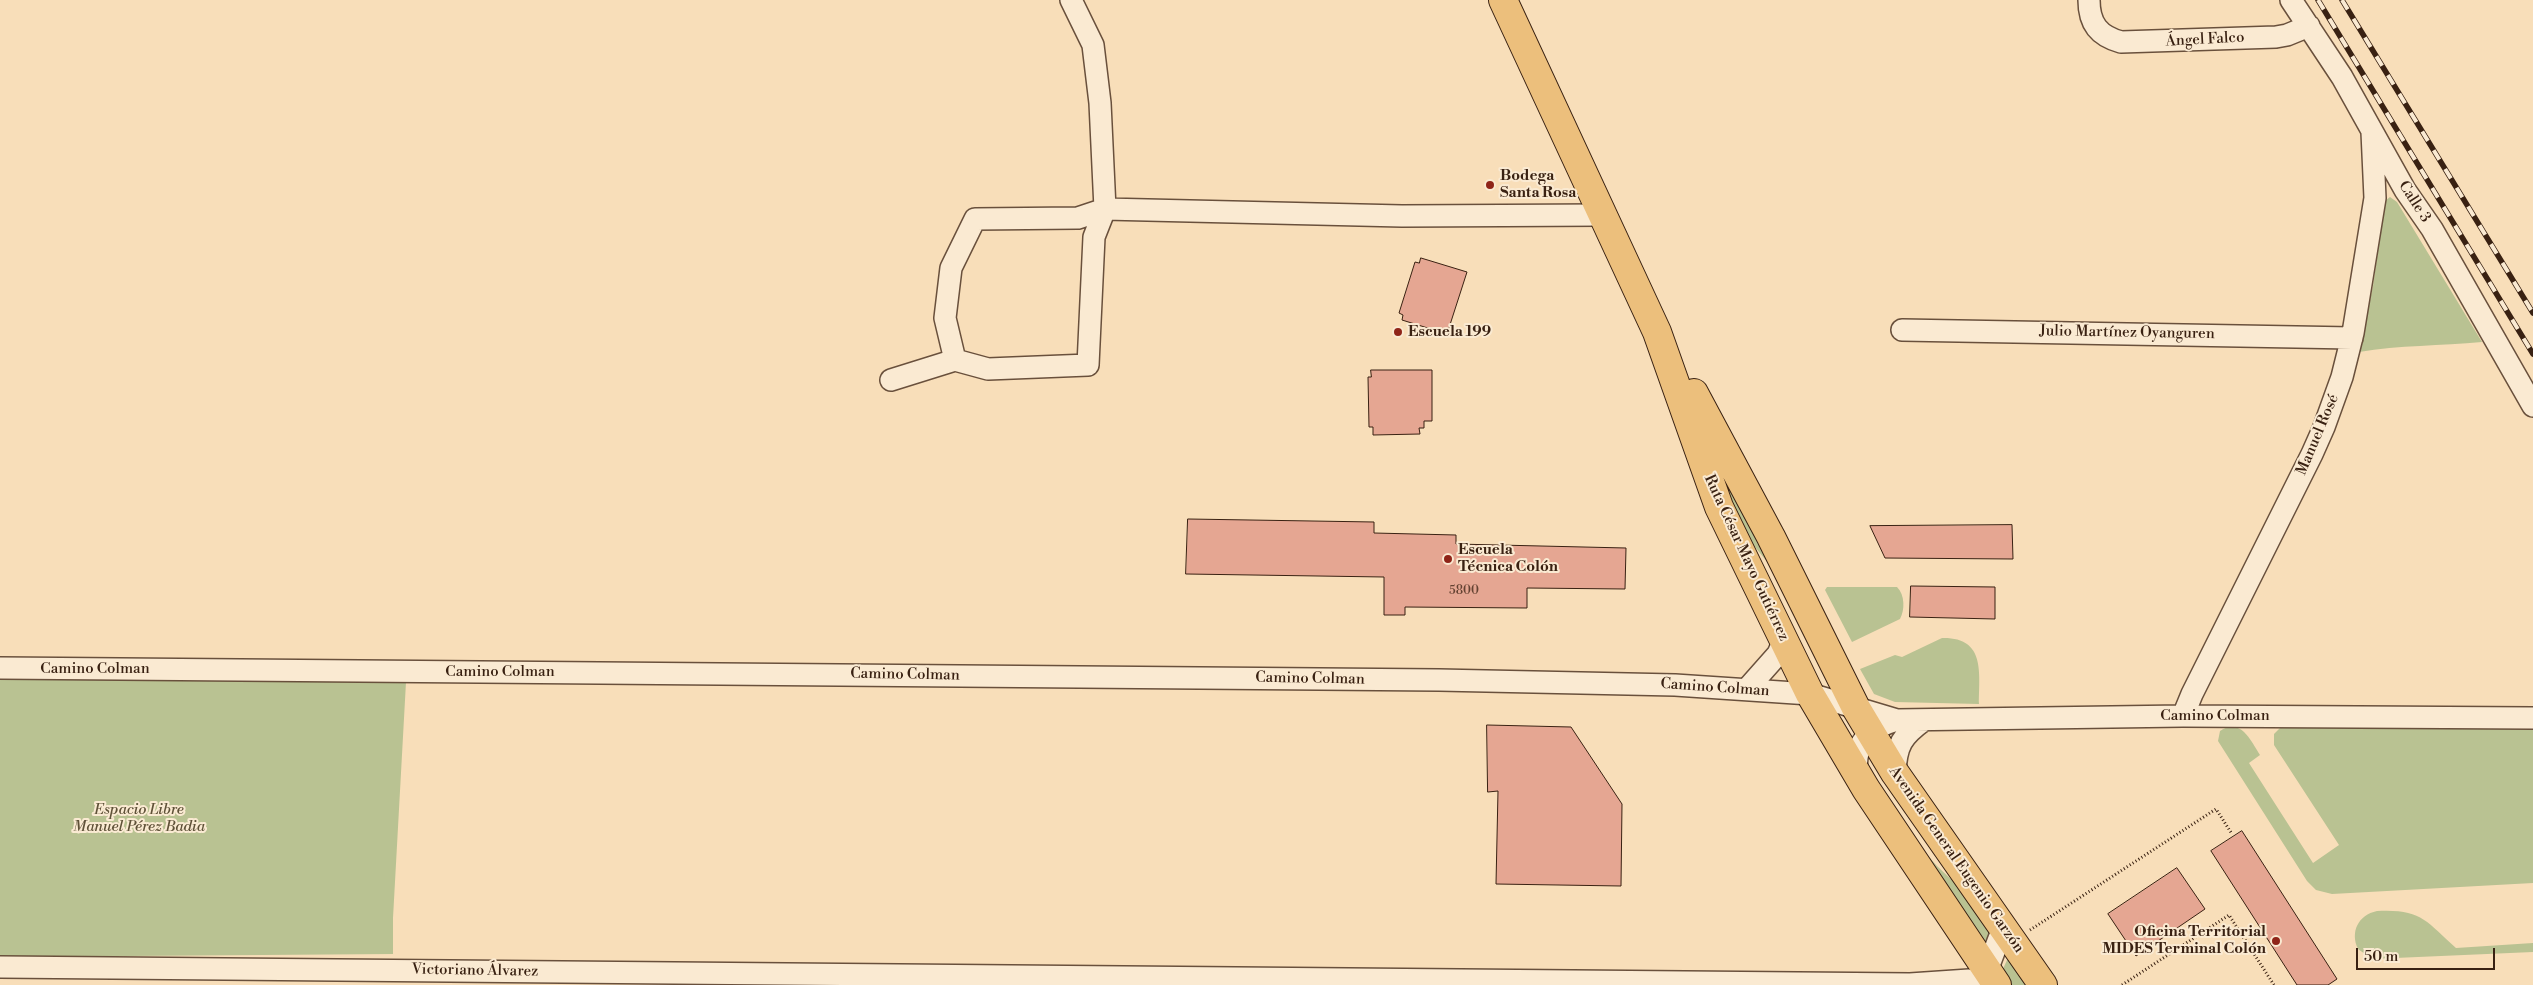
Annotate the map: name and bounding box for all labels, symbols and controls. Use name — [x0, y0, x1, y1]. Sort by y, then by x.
street label: Ángel Falco — [2165, 29, 2245, 51]
place label: Bodega Santa Rosa — [1500, 167, 1576, 202]
street label: Calle 3 — [2394, 178, 2434, 226]
marker: Bodega Santa Rosa — [1484, 179, 1496, 191]
street label: Julio Martínez Oyanguren — [2039, 322, 2215, 344]
place label: Escuela 199 — [1408, 323, 1491, 341]
marker: Escuela 199 — [1392, 326, 1404, 338]
street label: Manuel Rosé — [2293, 392, 2343, 478]
street label: Ruta César Mayo Gutiérrez — [1700, 472, 1792, 644]
place label: Escuela Técnica Colón — [1458, 541, 1558, 576]
marker: Escuela Técnica Colón — [1442, 553, 1454, 565]
house number: 5800 — [1449, 584, 1479, 598]
street label: Camino Colman — [40, 660, 150, 678]
street label: Camino Colman — [445, 663, 555, 681]
street label: Camino Colman — [850, 665, 960, 685]
street label: Camino Colman — [1255, 669, 1365, 689]
street label: Camino Colman — [1660, 675, 1770, 701]
street label: Camino Colman — [2160, 707, 2270, 725]
street label: Avenida General Eugenio Garzón — [1885, 763, 2027, 957]
park label: Espacio Libre Manuel Pérez Badia — [73, 801, 205, 836]
place label: Oficina Territorial MIDES Terminal Colón — [2102, 923, 2266, 958]
marker: Oficina Territorial MIDES Terminal Colón — [2270, 935, 2282, 947]
scale bar — [2358, 938, 2497, 970]
text: 50 m — [2364, 947, 2398, 966]
street label: Victoriano Álvarez — [411, 961, 539, 981]

